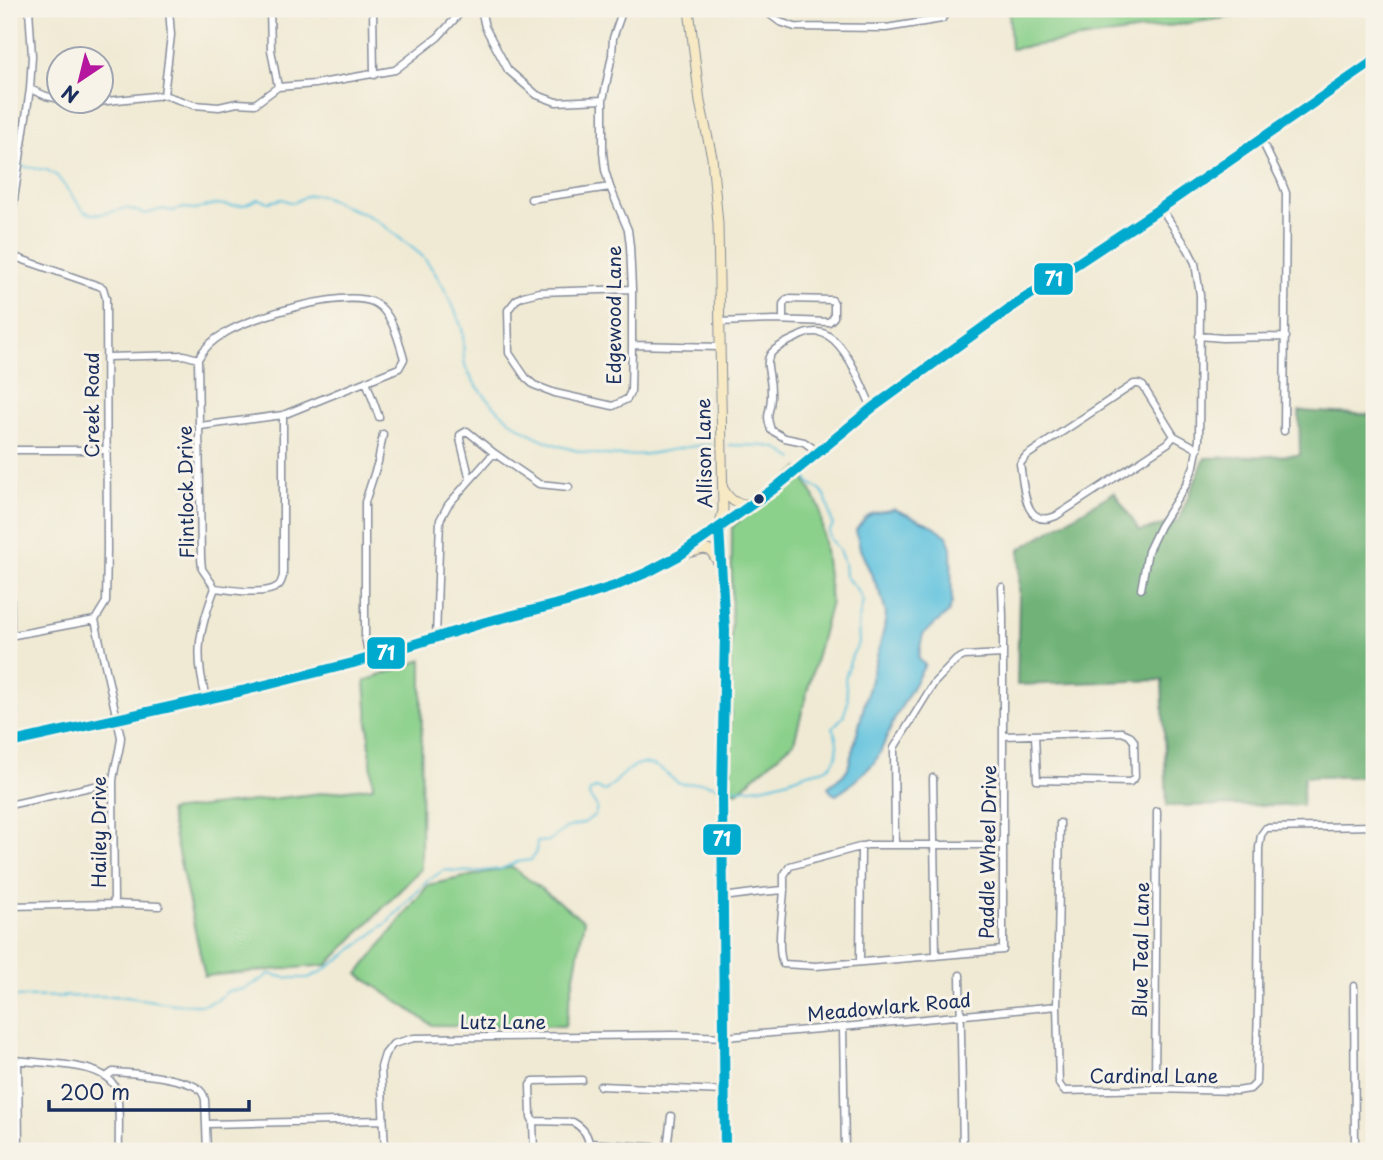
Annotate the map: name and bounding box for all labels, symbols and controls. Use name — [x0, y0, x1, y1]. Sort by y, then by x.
north arrow — [46, 46, 116, 116]
text: N — [55, 79, 84, 111]
street label: Edgewood Lane — [599, 245, 627, 385]
line badge: 71 — [1033, 262, 1074, 296]
text: 71 — [1045, 264, 1063, 292]
street label: Creek Road — [77, 352, 105, 458]
street label: Allison Lane — [688, 398, 718, 508]
street label: Flintlock Drive — [170, 425, 200, 559]
unlabelled marker — [752, 492, 766, 506]
line badge: 71 — [366, 636, 406, 670]
text: 71 — [377, 638, 395, 666]
street label: Paddle Wheel Drive — [971, 765, 1003, 939]
street label: Hailey Drive — [84, 776, 112, 888]
line badge: 71 — [702, 823, 742, 856]
text: 71 — [713, 824, 731, 852]
street label: Blue Teal Lane — [1125, 881, 1155, 1019]
street label: Meadowlark Road — [806, 985, 972, 1027]
street label: Lutz Lane — [460, 1007, 546, 1035]
street label: Cardinal Lane — [1089, 1061, 1219, 1089]
scale bar — [49, 1069, 248, 1113]
text: 200 m — [60, 1075, 130, 1107]

